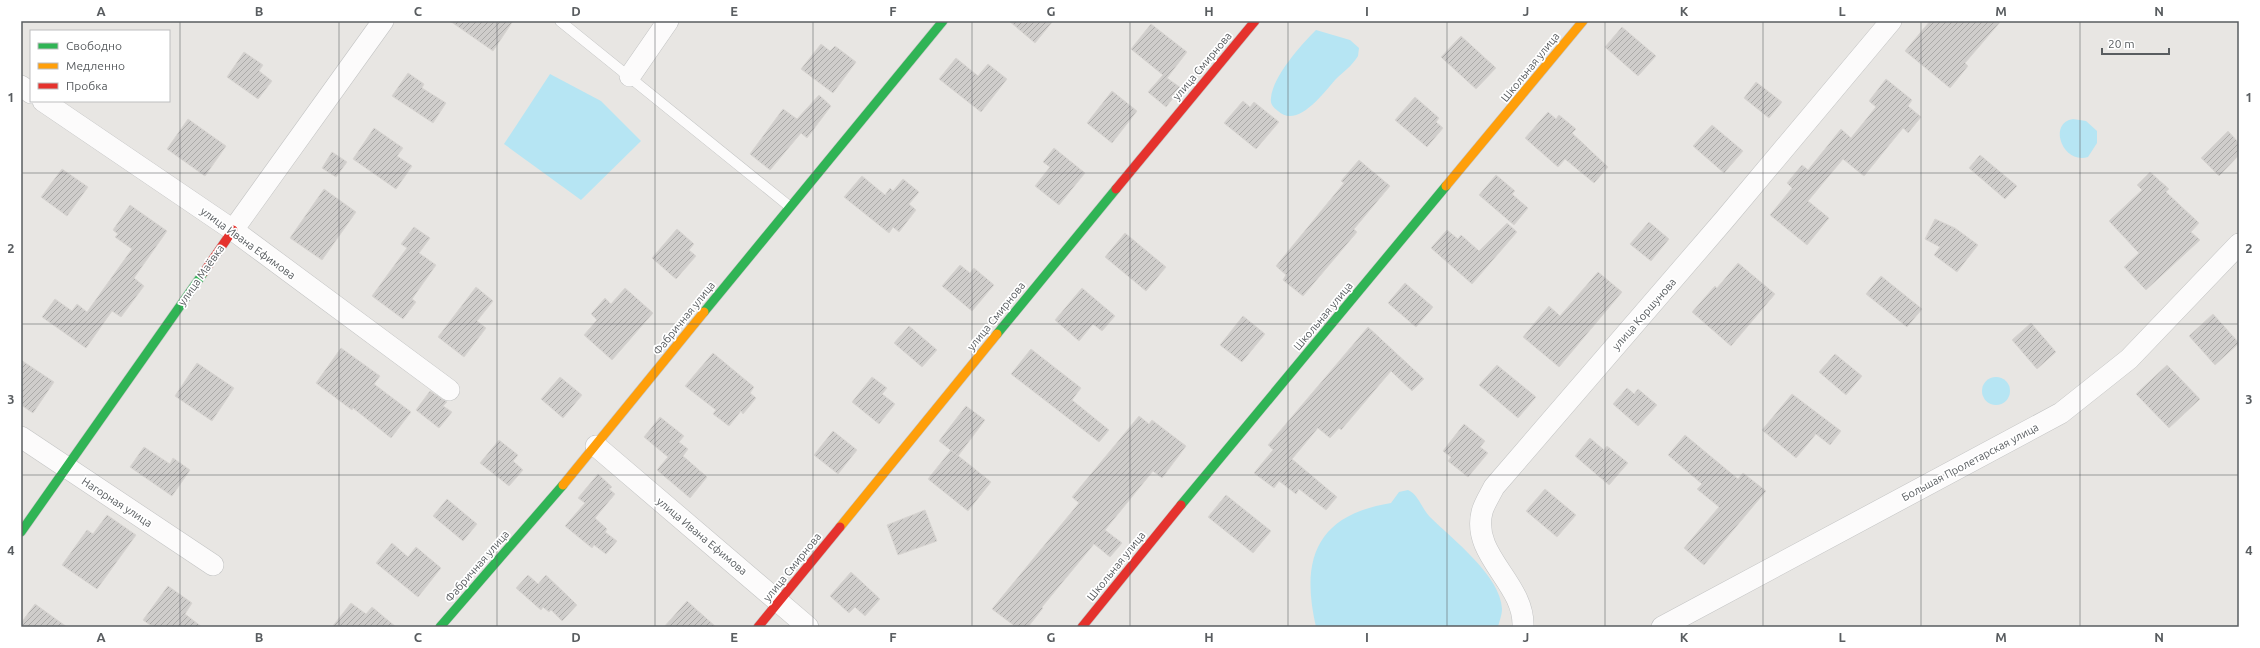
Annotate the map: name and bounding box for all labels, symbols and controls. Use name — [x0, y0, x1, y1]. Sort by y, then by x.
text: A — [96, 4, 106, 18]
text: B — [255, 4, 264, 18]
text: C — [414, 4, 423, 18]
text: D — [571, 4, 581, 18]
text: E — [730, 4, 738, 18]
text: F — [889, 4, 897, 18]
text: G — [1047, 4, 1056, 18]
text: H — [1204, 4, 1214, 18]
text: I — [1365, 4, 1369, 18]
text: J — [1523, 4, 1529, 18]
text: K — [1680, 4, 1689, 18]
text: L — [1838, 4, 1846, 18]
text: M — [1995, 4, 2007, 18]
text: N — [2154, 4, 2164, 18]
legend — [30, 30, 170, 102]
street label: улица Смирнова — [1170, 30, 1234, 102]
street label: Школьная улица — [1498, 30, 1562, 104]
scale bar — [2102, 30, 2169, 56]
text: 20 m — [2108, 37, 2135, 50]
text: Свободно — [66, 39, 122, 52]
text: Медленно — [66, 59, 125, 72]
text: Пробка — [66, 79, 108, 92]
text: 1 — [7, 90, 15, 104]
text: 1 — [2245, 90, 2253, 104]
street label: улица Ивана Ефимова — [198, 205, 298, 281]
text: 2 — [7, 241, 15, 255]
text: 2 — [2245, 241, 2253, 255]
street label: улица Маёвка — [176, 242, 226, 308]
street label: улица Коршунова — [1610, 276, 1678, 352]
street label: Фабричная улица — [651, 279, 717, 357]
street label: улица Смирнова — [965, 279, 1027, 353]
street label: Школьная улица — [1291, 279, 1355, 353]
text: 3 — [7, 392, 15, 406]
text: 3 — [2245, 392, 2253, 406]
street label: Большая Пролетарская улица — [1900, 421, 2040, 503]
street label: Нагорная улица — [80, 475, 154, 529]
street label: улица Ивана Ефимова — [655, 495, 749, 577]
street label: Фабричная улица — [443, 528, 511, 604]
street label: Школьная улица — [1084, 529, 1148, 603]
street label: улица Смирнова — [761, 530, 823, 604]
text: 4 — [7, 543, 15, 557]
text: 4 — [2245, 543, 2253, 557]
text: A — [96, 630, 106, 644]
text: B — [255, 630, 264, 644]
text: C — [414, 630, 423, 644]
text: D — [571, 630, 581, 644]
text: E — [730, 630, 738, 644]
text: F — [889, 630, 897, 644]
text: G — [1047, 630, 1056, 644]
text: H — [1204, 630, 1214, 644]
text: I — [1365, 630, 1369, 644]
text: J — [1523, 630, 1529, 644]
text: K — [1680, 630, 1689, 644]
text: L — [1838, 630, 1846, 644]
text: M — [1995, 630, 2007, 644]
text: N — [2154, 630, 2164, 644]

